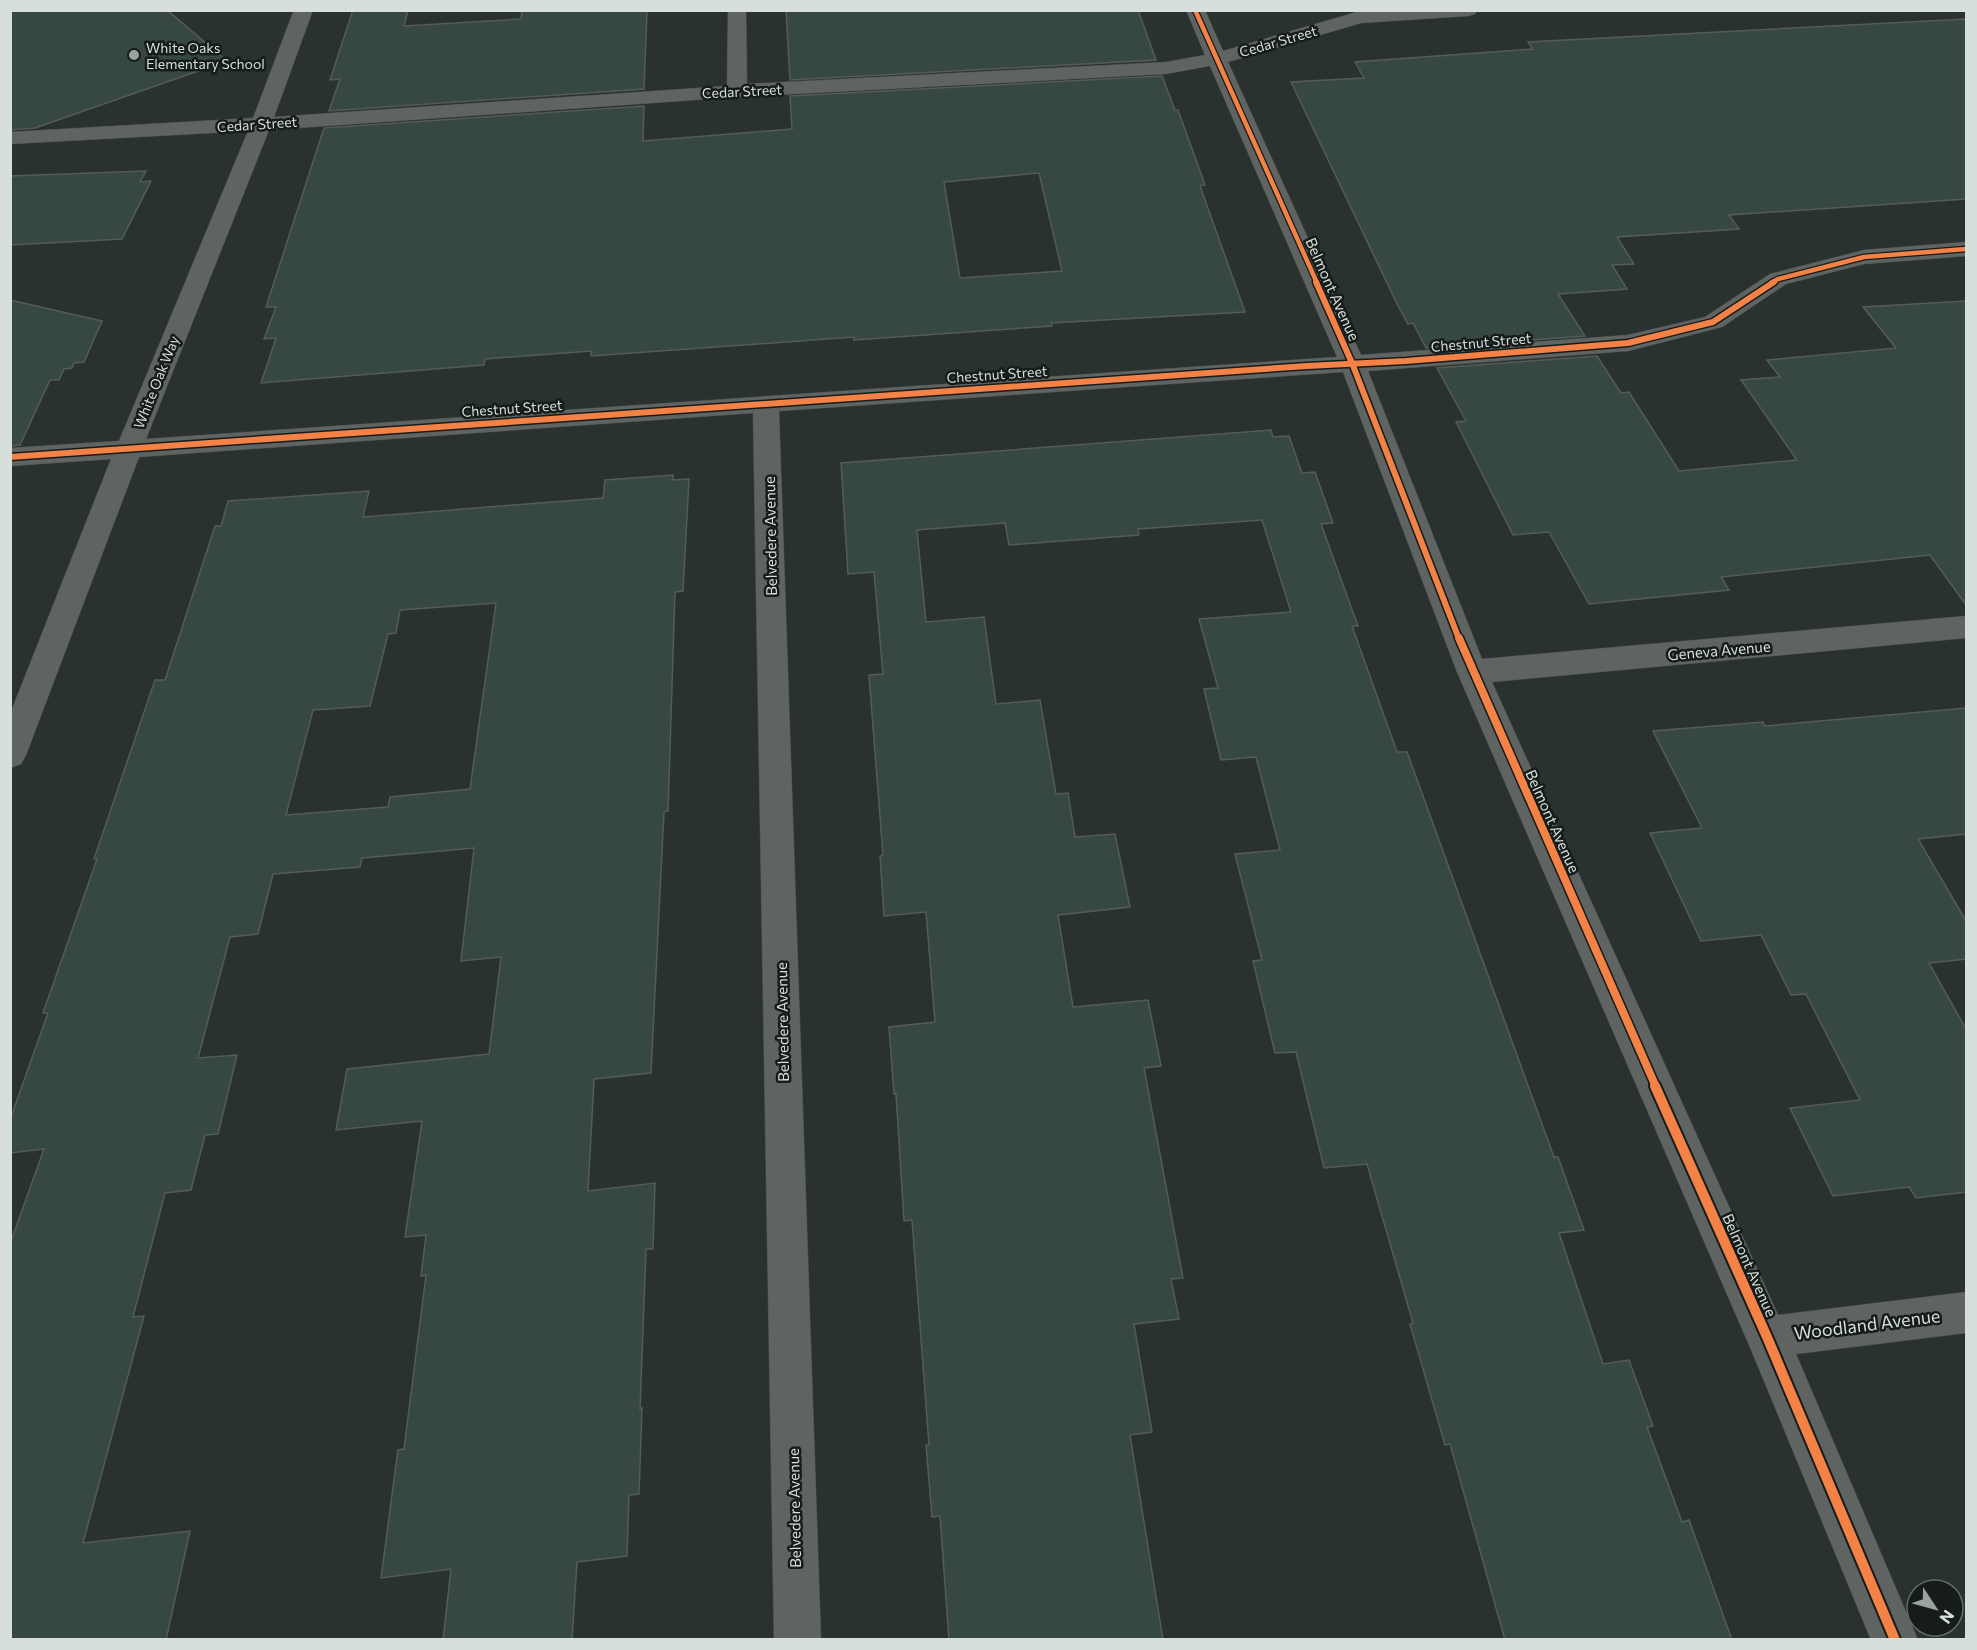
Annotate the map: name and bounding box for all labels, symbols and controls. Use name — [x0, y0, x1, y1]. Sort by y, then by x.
street label: Cedar Street — [1237, 22, 1319, 60]
place label: White Oaks Elementary School — [146, 39, 265, 72]
marker: White Oaks Elementary School — [127, 48, 141, 62]
street label: Cedar Street — [701, 80, 783, 102]
street label: Cedar Street — [216, 113, 298, 135]
street label: Belmont Avenue — [1302, 235, 1364, 343]
street label: Chestnut Street — [1430, 329, 1532, 355]
street label: White Oak Way — [130, 333, 182, 431]
street label: Chestnut Street — [946, 362, 1048, 386]
street label: Chestnut Street — [461, 396, 563, 420]
street label: Belvedere Avenue — [760, 476, 780, 596]
street label: Geneva Avenue — [1667, 637, 1771, 663]
street label: Belmont Avenue — [1522, 767, 1584, 875]
street label: Belvedere Avenue — [772, 962, 792, 1082]
street label: Belmont Avenue — [1719, 1211, 1781, 1319]
street label: Woodland Avenue — [1793, 1304, 1941, 1344]
street label: Belvedere Avenue — [784, 1448, 804, 1568]
north arrow — [1905, 1578, 1965, 1638]
text: N — [1936, 1607, 1959, 1628]

